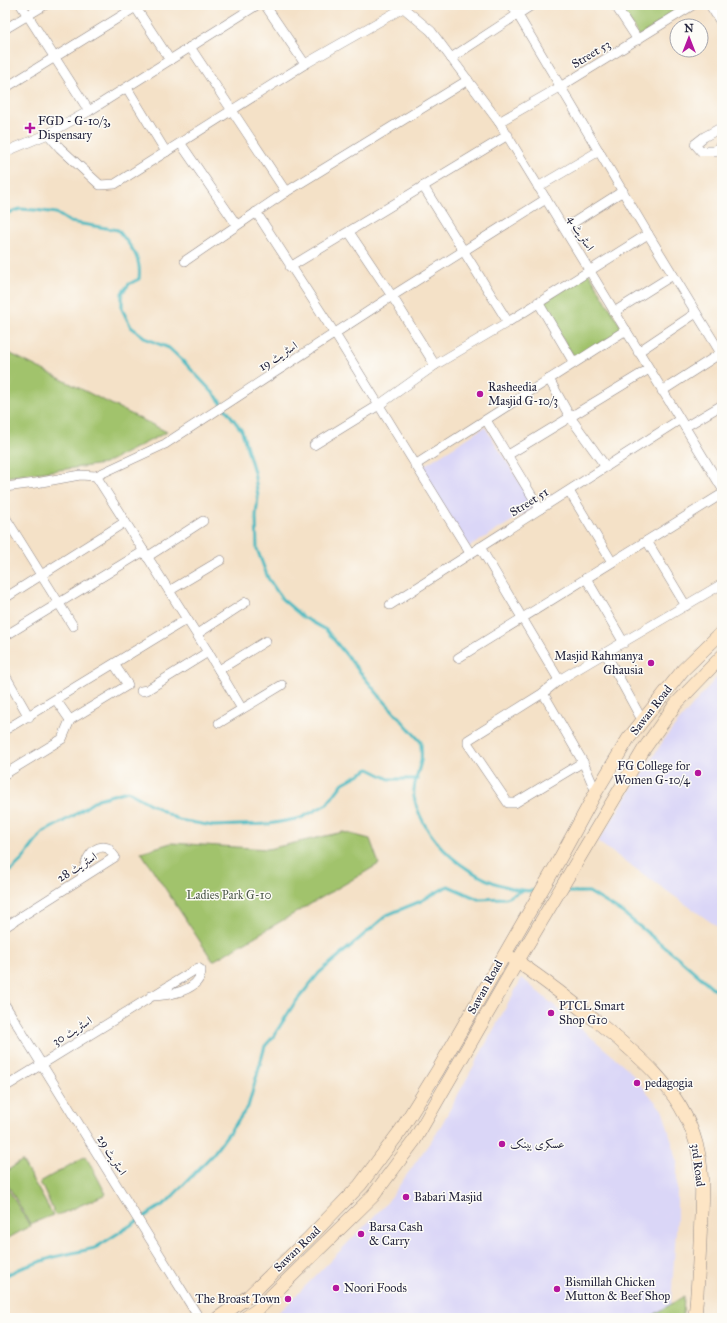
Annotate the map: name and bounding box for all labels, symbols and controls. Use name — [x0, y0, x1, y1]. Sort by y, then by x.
north arrow — [669, 18, 709, 58]
text: N — [684, 22, 694, 35]
street label: Street 53 — [569, 37, 613, 71]
place label: FGD - G-10/3, Dispensary — [38, 114, 111, 142]
marker: FGD - G-10/3, Dispensary — [25, 123, 35, 133]
street label: اسٹریٹ 4 — [564, 213, 597, 254]
street label: اسٹریٹ 19 — [256, 338, 301, 375]
place label: Rasheedia Masjid G-10/3 — [488, 380, 558, 408]
marker: Rasheedia Masjid G-10/3 — [475, 389, 485, 399]
street label: Street 51 — [507, 485, 551, 519]
place label: Masjid Rahmanya Ghausia — [554, 649, 644, 677]
marker: Masjid Rahmanya Ghausia — [646, 658, 656, 668]
street label: Sawan Road — [627, 682, 675, 738]
place label: FG College for Women G-10/4 — [614, 759, 690, 787]
marker: FG College for Women G-10/4 — [693, 768, 703, 778]
street label: اسٹریٹ 28 — [54, 849, 101, 886]
park label: Ladies Park G-10 — [187, 888, 271, 902]
street label: Sawan Road — [464, 958, 506, 1016]
place label: PTCL Smart Shop G10 — [559, 999, 625, 1027]
marker: PTCL Smart Shop G10 — [546, 1008, 556, 1018]
street label: اسٹریٹ 30 — [50, 1013, 95, 1049]
place label: pedagogia — [644, 1076, 694, 1091]
marker: pedagogia — [632, 1078, 642, 1088]
street label: اسٹریٹ 29 — [93, 1132, 130, 1179]
place label: عسکری بینک — [510, 1137, 565, 1151]
marker: عسکری بینک — [497, 1139, 507, 1149]
street label: 3rd Road — [688, 1143, 708, 1187]
place label: Babari Masjid — [414, 1190, 482, 1204]
marker: Babari Masjid — [401, 1192, 411, 1202]
place label: Barsa Cash & Carry — [369, 1220, 423, 1248]
street label: Sawan Road — [271, 1223, 323, 1275]
marker: Barsa Cash & Carry — [356, 1229, 366, 1239]
place label: Bismillah Chicken Mutton & Beef Shop — [565, 1275, 670, 1303]
place label: Noori Foods — [344, 1281, 407, 1295]
marker: Noori Foods — [331, 1283, 341, 1293]
marker: Bismillah Chicken Mutton & Beef Shop — [552, 1284, 562, 1294]
place label: The Broast Town — [195, 1292, 281, 1306]
marker: The Broast Town — [283, 1294, 293, 1304]

